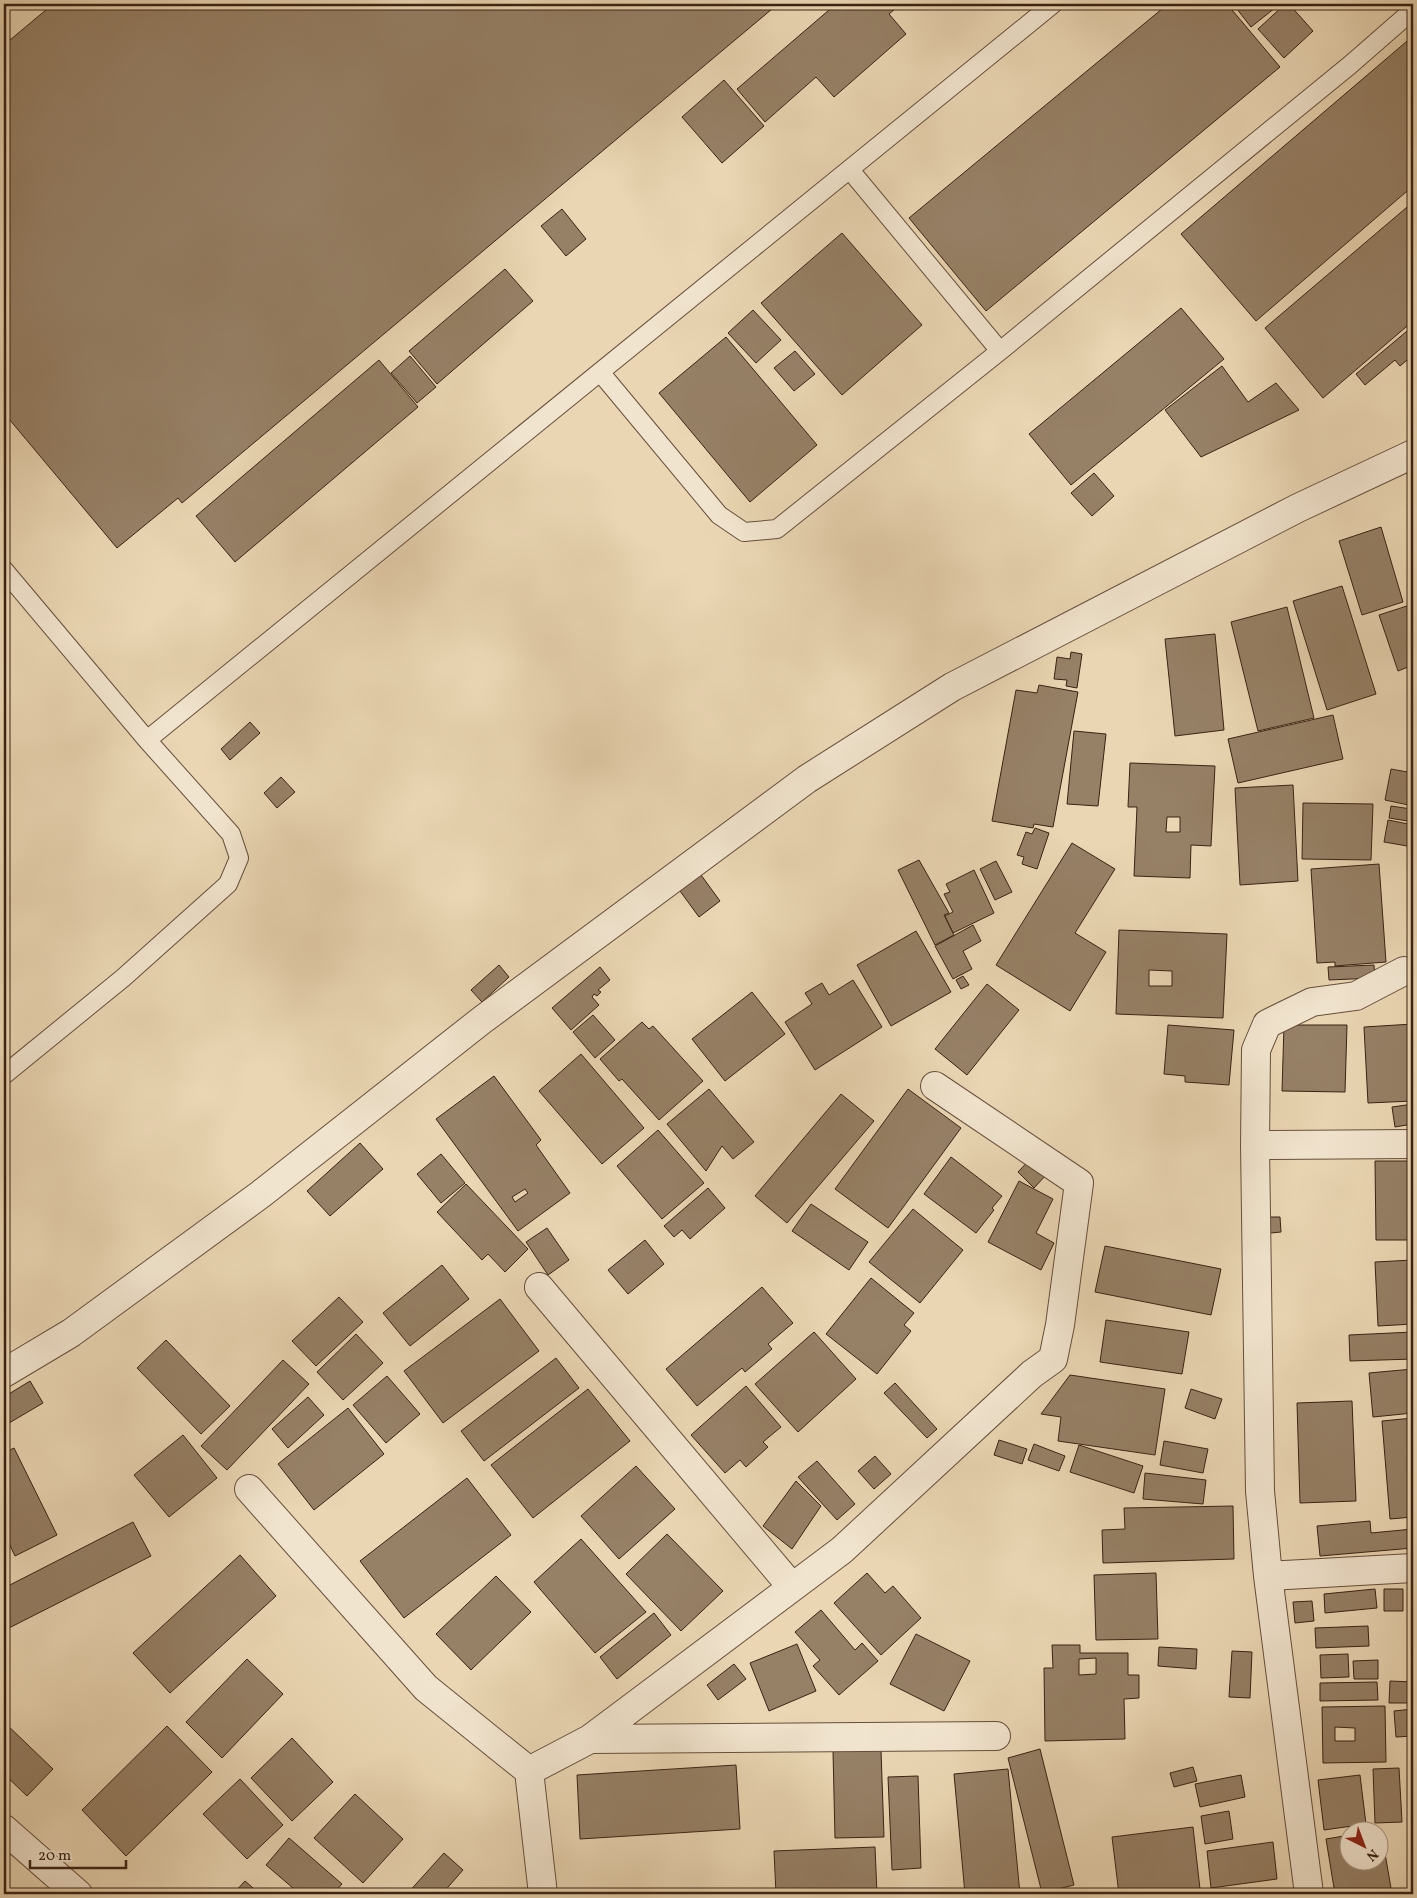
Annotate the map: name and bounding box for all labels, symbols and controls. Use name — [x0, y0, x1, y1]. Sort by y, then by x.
north arrow — [1340, 1820, 1390, 1870]
scale bar — [30, 1838, 126, 1870]
text: N — [1362, 1844, 1382, 1865]
text: 20 m — [38, 1846, 71, 1867]

